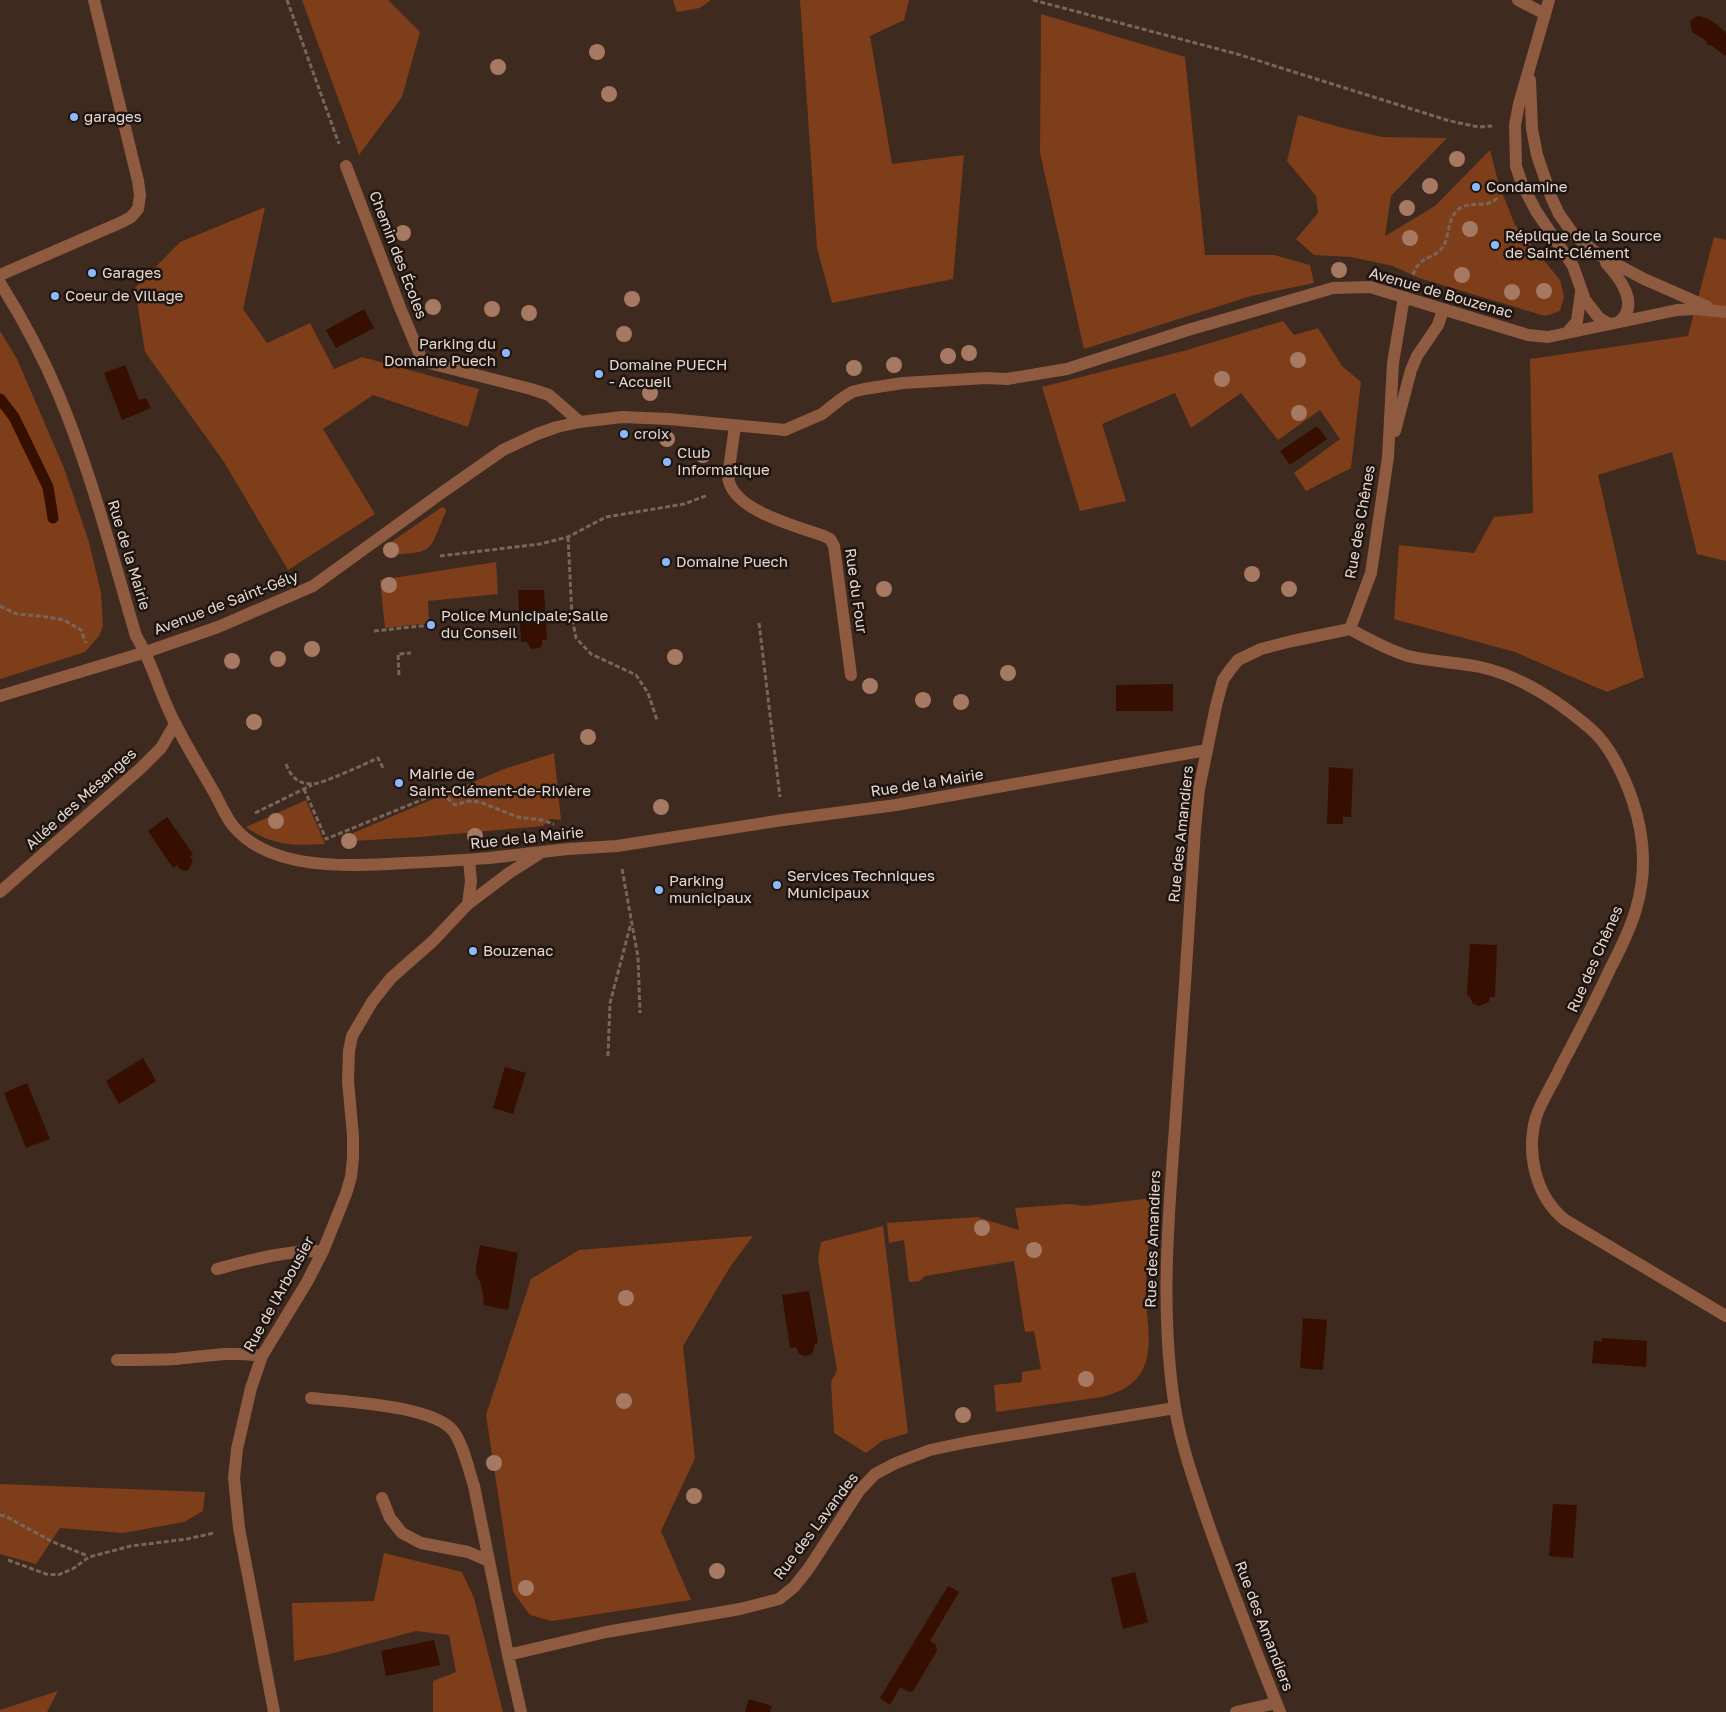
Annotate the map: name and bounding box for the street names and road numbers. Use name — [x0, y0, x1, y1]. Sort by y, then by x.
street label: Chemin des Écoles — [366, 188, 432, 321]
street label: Avenue de Bouzenac — [1367, 263, 1515, 321]
street label: Rue des Chênes — [1340, 464, 1378, 580]
street label: Rue de la Mairie — [105, 498, 155, 612]
street label: Rue du Four — [842, 547, 872, 635]
street label: Avenue de Saint-Gély — [151, 566, 301, 638]
street label: Allée des Mésanges — [21, 744, 140, 853]
street label: Rue de la Mairie — [869, 764, 985, 800]
street label: Rue des Amandiers — [1164, 764, 1196, 903]
street label: Rue de la Mairie — [469, 822, 585, 852]
street label: Rue des Chênes — [1562, 902, 1626, 1015]
street label: Rue des Amandiers — [1141, 1170, 1163, 1308]
street label: Rue de l'Arbousier — [239, 1233, 317, 1354]
street label: Rue des Lavandes — [769, 1468, 861, 1583]
street label: Rue des Amandiers — [1232, 1558, 1298, 1693]

